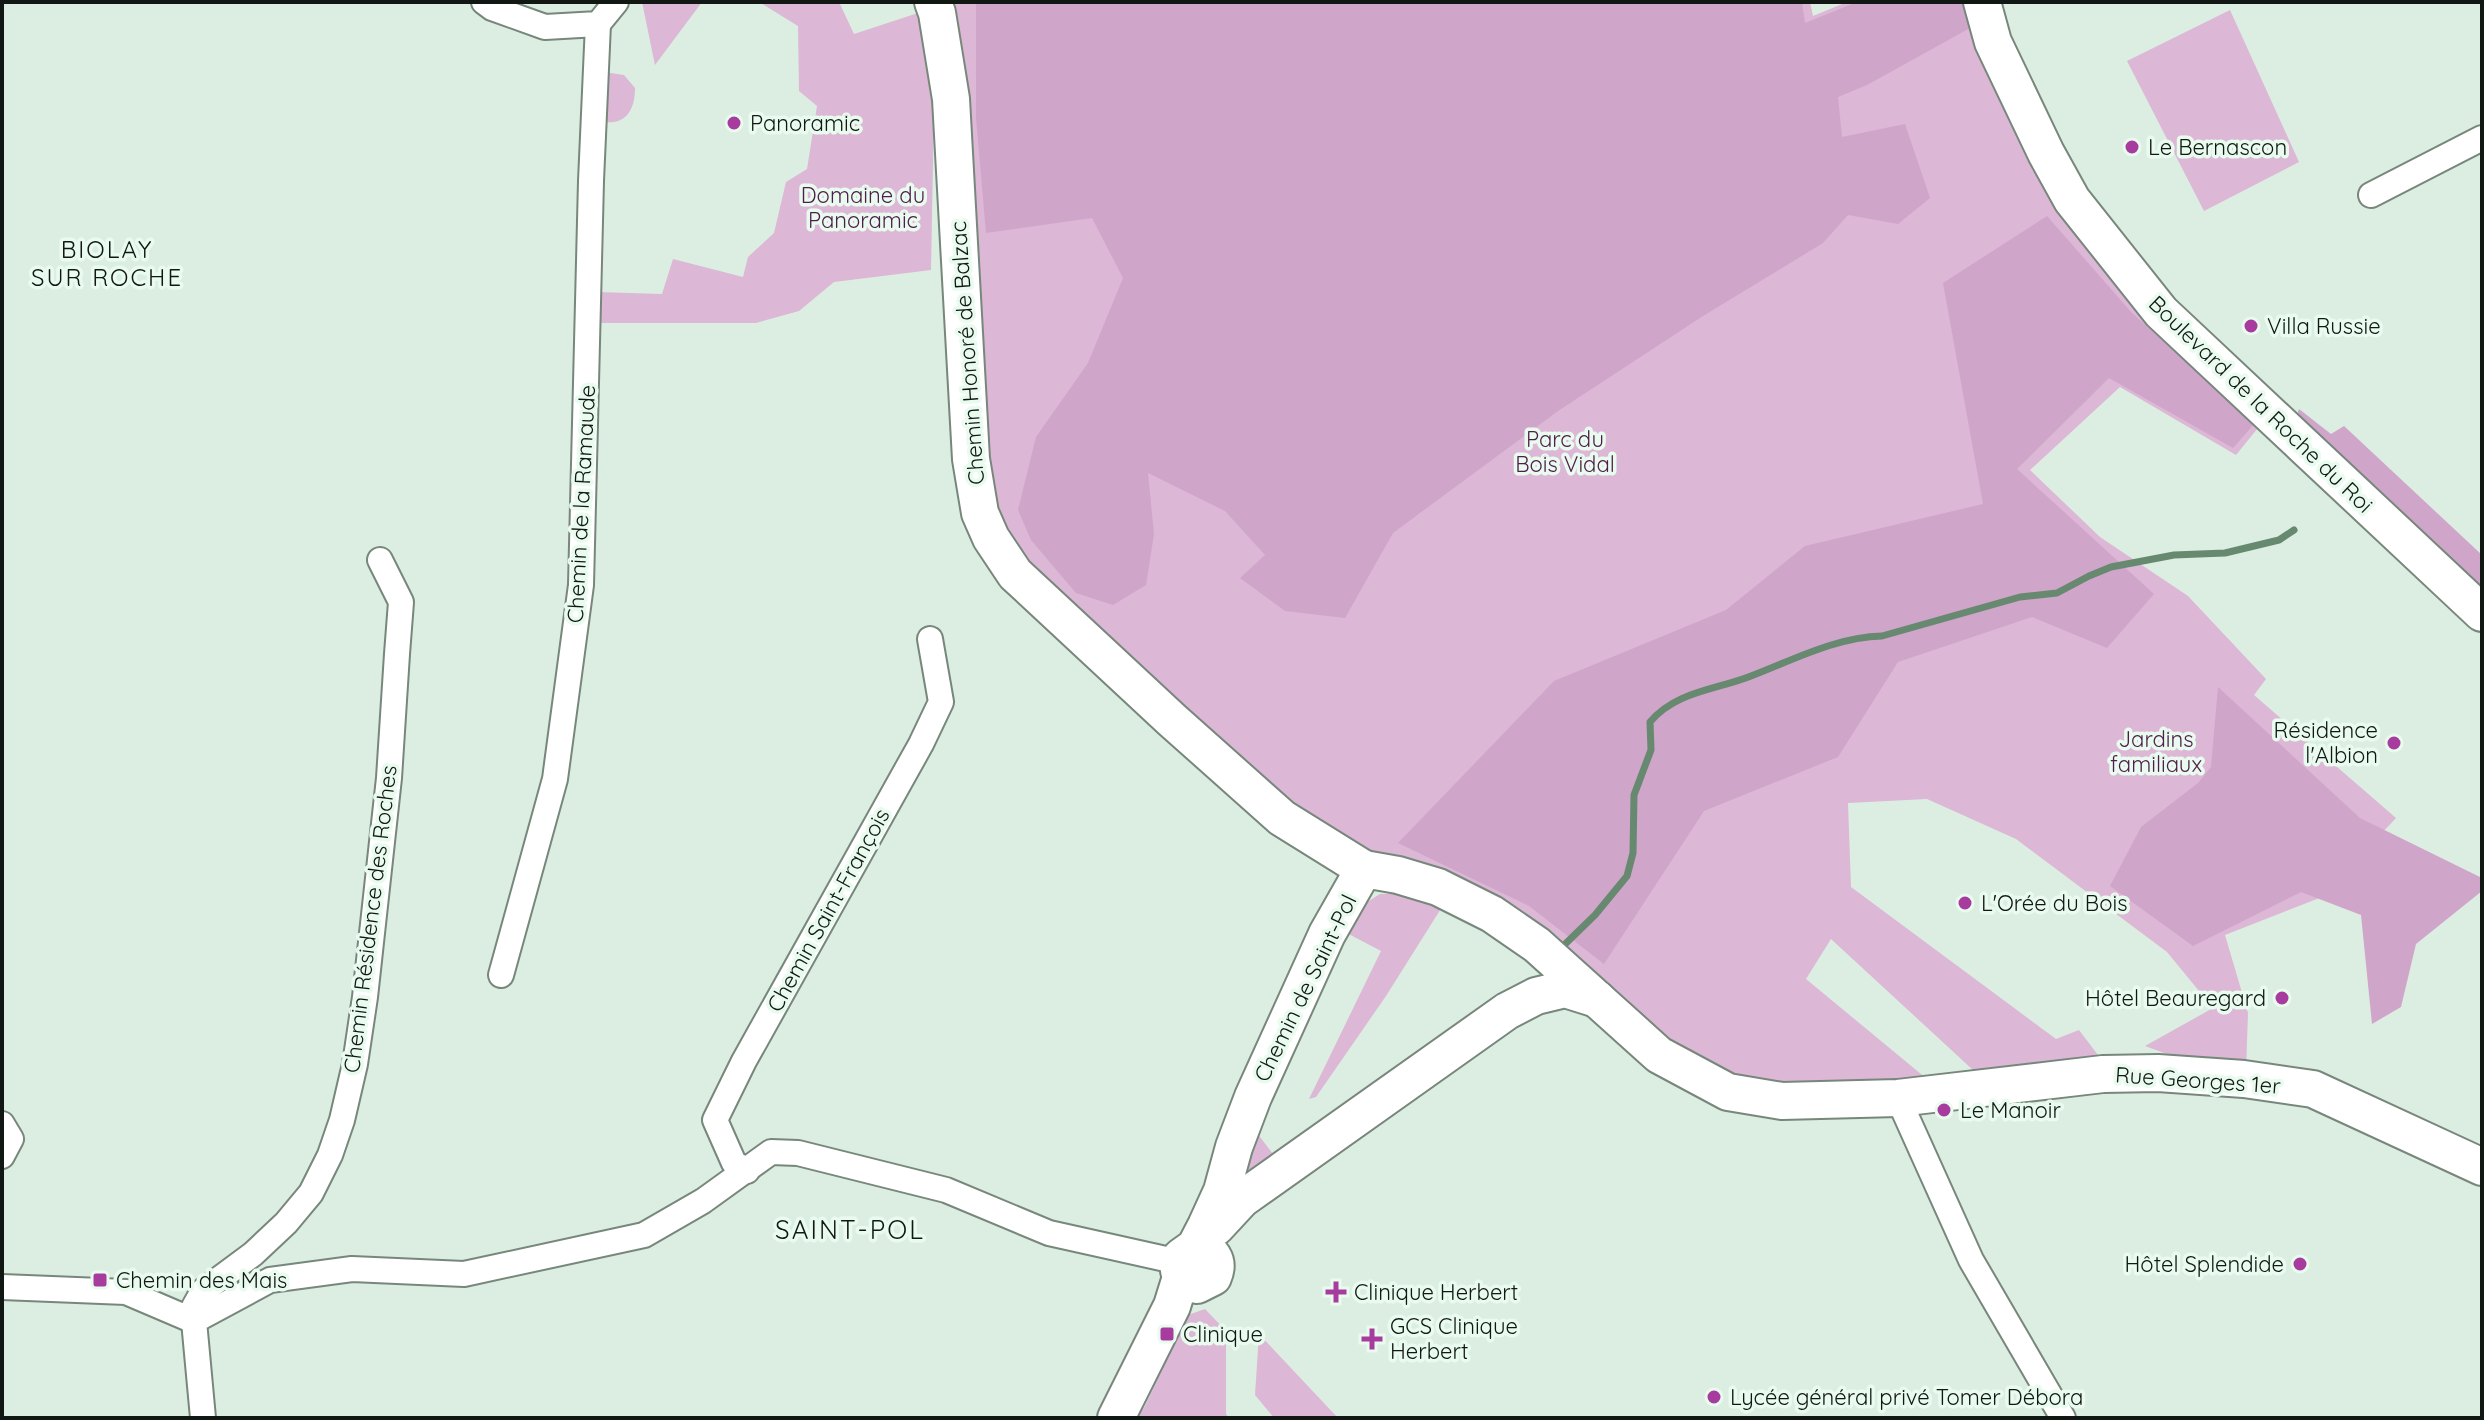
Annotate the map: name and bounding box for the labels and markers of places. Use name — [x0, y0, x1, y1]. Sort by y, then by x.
place label: Panoramic — [750, 109, 860, 137]
marker: Panoramic — [725, 114, 743, 132]
place label: Le Bernascon — [2148, 133, 2287, 161]
marker: Le Bernascon — [2123, 138, 2141, 156]
place label: Villa Russie — [2267, 312, 2381, 340]
marker: Villa Russie — [2242, 317, 2260, 335]
place label: Résidence l'Albion — [2274, 716, 2378, 769]
marker: Résidence l'Albion — [2385, 734, 2403, 752]
place label: L'Orée du Bois — [1981, 889, 2127, 917]
marker: L'Orée du Bois — [1956, 894, 1974, 912]
place label: Hôtel Beauregard — [2085, 984, 2266, 1012]
marker: Hôtel Beauregard — [2273, 989, 2291, 1007]
place label: Le Manoir — [1960, 1096, 2061, 1124]
marker: Le Manoir — [1935, 1101, 1953, 1119]
place label: Hôtel Splendide — [2125, 1250, 2284, 1278]
marker: Hôtel Splendide — [2291, 1255, 2309, 1273]
place label: Chemin des Mais — [116, 1266, 287, 1294]
marker: Chemin des Mais — [91, 1271, 109, 1289]
place label: Clinique Herbert — [1354, 1278, 1518, 1306]
marker: Clinique Herbert — [1325, 1281, 1347, 1303]
place label: GCS Clinique Herbert — [1390, 1312, 1518, 1365]
place label: Clinique — [1183, 1320, 1263, 1348]
marker: Clinique — [1158, 1325, 1176, 1343]
marker: GCS Clinique Herbert — [1361, 1328, 1383, 1350]
place label: Lycée général privé Tomer Débora — [1730, 1383, 2083, 1411]
marker: Lycée général privé Tomer Débora — [1705, 1388, 1723, 1406]

